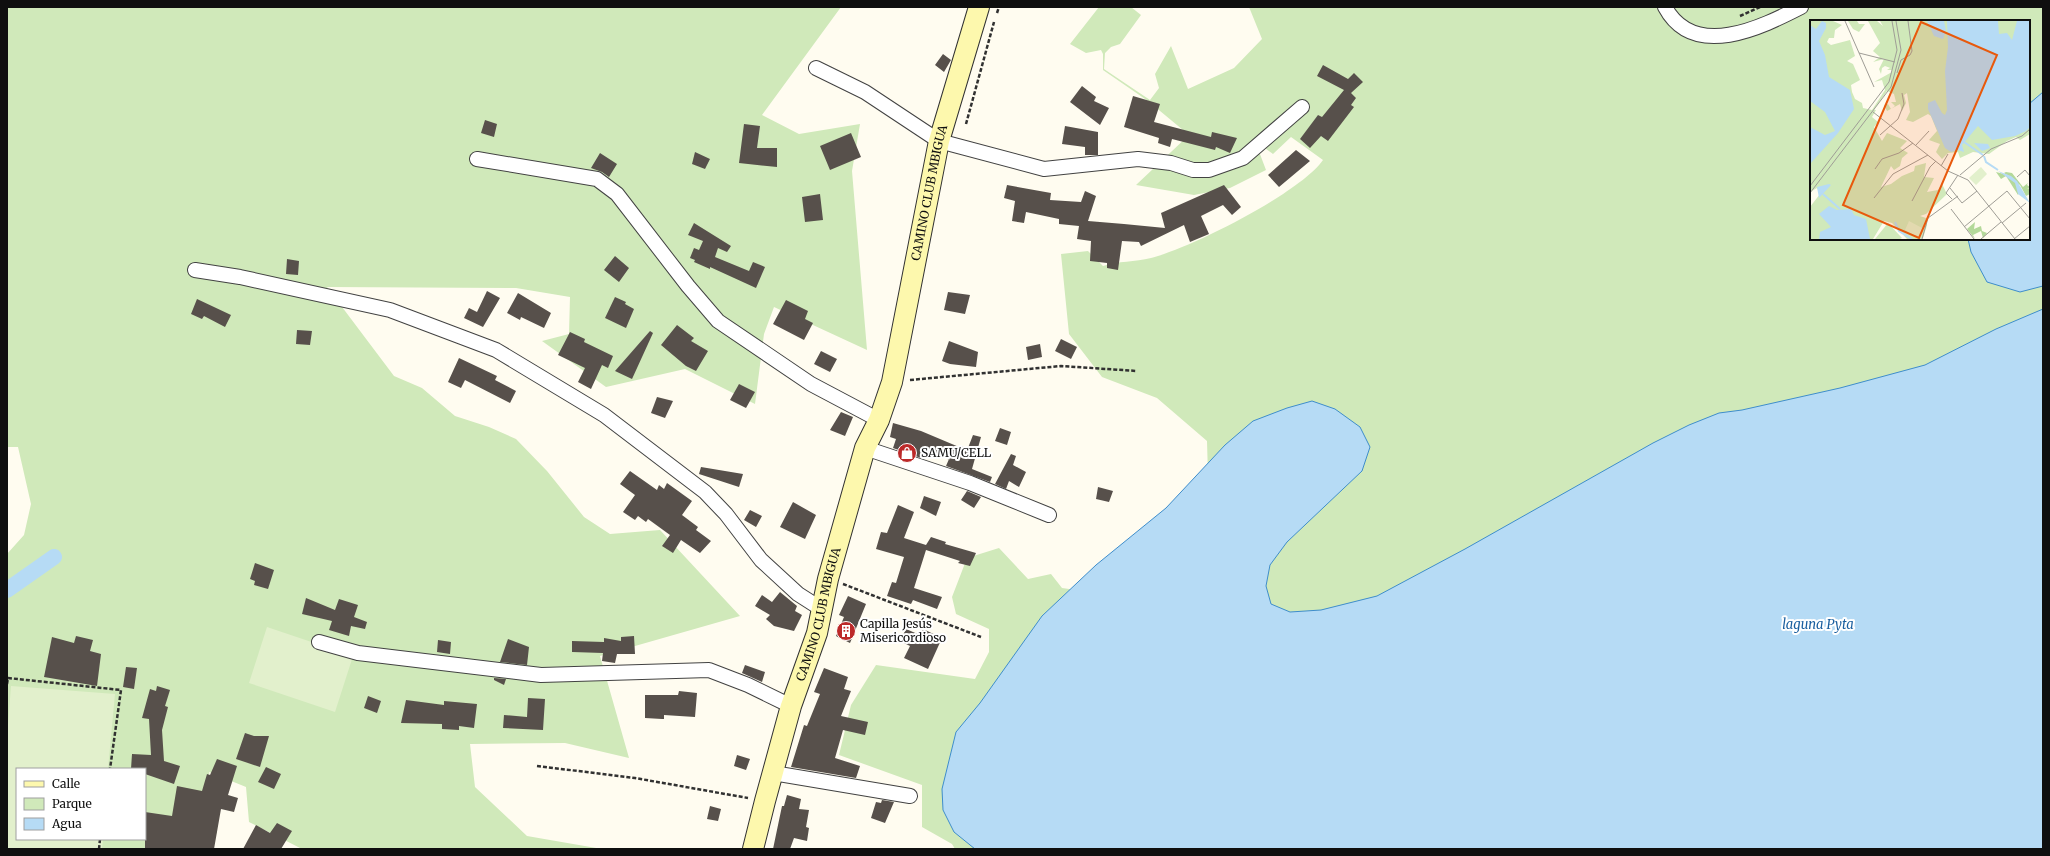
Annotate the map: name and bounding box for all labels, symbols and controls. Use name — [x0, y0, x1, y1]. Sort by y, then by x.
inset map — [1810, 20, 2030, 240]
street label: CAMINO CLUB MBIGUA — [908, 122, 951, 262]
shop icon: SAMU/CELL — [896, 442, 918, 464]
place label: SAMU/CELL — [921, 445, 992, 460]
street label: CAMINO CLUB MBIGUA — [792, 545, 844, 683]
place label: Capilla Jesús Misericordioso — [860, 616, 946, 645]
water label: laguna Pyta — [1782, 616, 1854, 633]
building icon: Capilla Jesús Misericordioso — [835, 620, 857, 642]
legend — [16, 768, 146, 840]
text: Calle — [52, 776, 80, 791]
text: Parque — [52, 796, 92, 811]
text: Agua — [51, 816, 82, 831]

